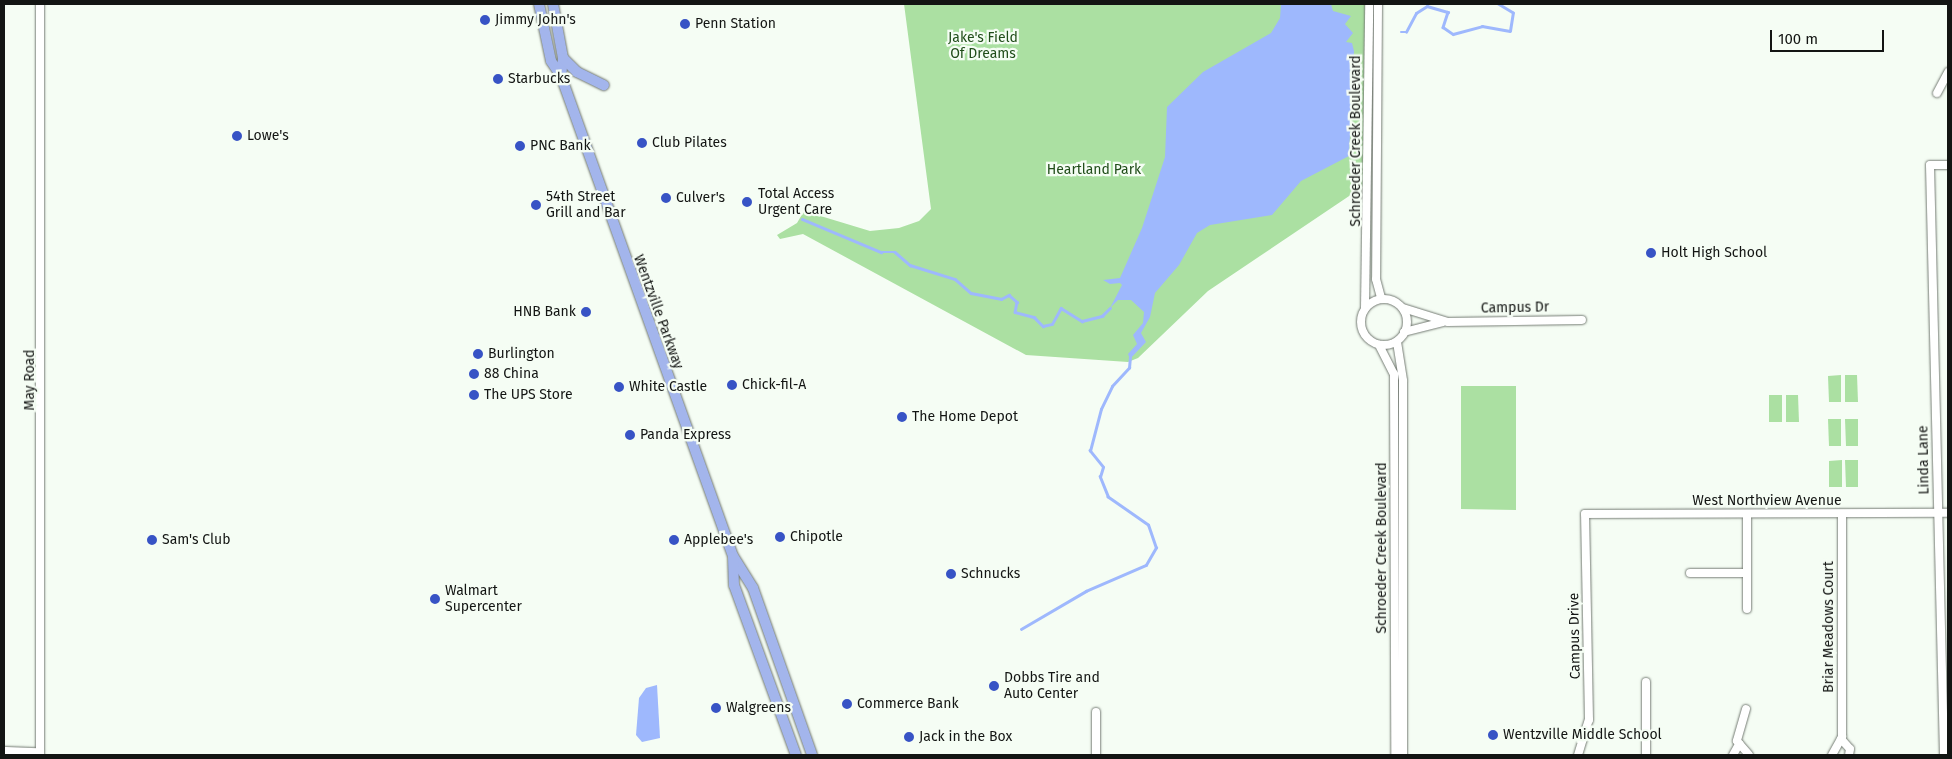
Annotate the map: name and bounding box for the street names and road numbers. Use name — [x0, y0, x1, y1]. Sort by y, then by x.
street label: Schroeder Creek Boulevard — [1348, 55, 1364, 227]
street label: Wentzville Parkway — [630, 253, 686, 371]
street label: Campus Dr — [1481, 299, 1549, 317]
street label: May Road — [22, 349, 38, 411]
street label: Linda Lane — [1915, 425, 1933, 495]
street label: Schroeder Creek Boulevard — [1374, 462, 1390, 634]
street label: West Northview Avenue — [1692, 493, 1842, 509]
street label: Briar Meadows Court — [1821, 561, 1837, 693]
street label: Campus Drive — [1566, 592, 1584, 680]

